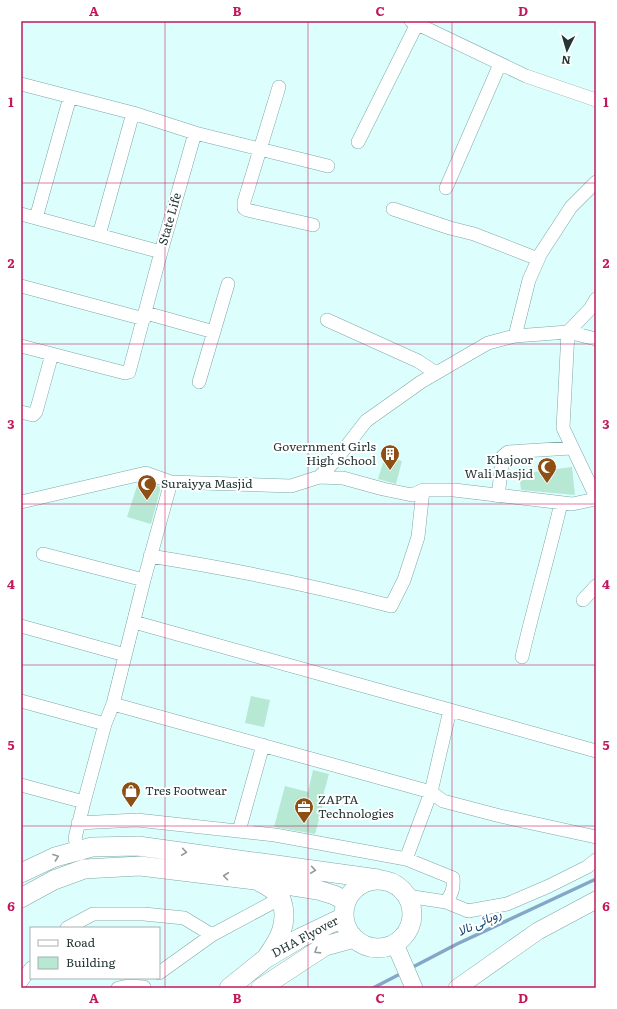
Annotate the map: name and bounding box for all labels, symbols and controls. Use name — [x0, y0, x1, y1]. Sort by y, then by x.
text: A — [89, 1, 99, 20]
text: B — [233, 1, 242, 20]
text: C — [375, 1, 385, 20]
text: D — [518, 1, 528, 20]
north arrow — [547, 30, 587, 70]
text: N — [561, 53, 571, 69]
text: 1 — [8, 92, 14, 111]
text: 1 — [603, 92, 609, 111]
street label: State Life — [153, 190, 185, 247]
text: 2 — [8, 253, 15, 272]
text: 2 — [603, 253, 610, 272]
text: 3 — [7, 414, 15, 433]
text: 3 — [602, 414, 610, 433]
place label: Government Girls High School — [273, 437, 377, 469]
building icon: Government Girls High School — [379, 443, 401, 471]
place label: Khajoor Wali Masjid — [465, 450, 534, 482]
mosque icon: Khajoor Wali Masjid — [536, 456, 558, 484]
mosque icon: Suraiyya Masjid — [136, 473, 158, 501]
place label: Suraiyya Masjid — [161, 474, 253, 492]
text: 4 — [7, 574, 15, 593]
text: 4 — [602, 574, 610, 593]
text: 5 — [7, 735, 15, 754]
text: 5 — [602, 735, 610, 754]
shop icon: Tres Footwear — [120, 780, 142, 808]
place label: Tres Footwear — [145, 781, 227, 799]
place label: ZAPTA Technologies — [318, 790, 394, 822]
office icon: ZAPTA Technologies — [293, 796, 315, 824]
one-way arrow — [181, 847, 187, 856]
one-way arrow — [53, 853, 60, 861]
one-way arrow — [310, 866, 316, 875]
one-way arrow — [223, 872, 229, 881]
text: 6 — [7, 896, 15, 915]
text: 6 — [602, 896, 610, 915]
water label: روہائی نالا — [454, 903, 504, 940]
street label: DHA Flyover — [268, 911, 341, 961]
legend — [30, 927, 160, 979]
text: Road — [66, 933, 96, 951]
one-way arrow — [314, 946, 321, 953]
text: Building — [66, 953, 116, 971]
text: A — [89, 988, 99, 1007]
text: B — [233, 988, 242, 1007]
text: C — [375, 988, 385, 1007]
text: D — [518, 988, 528, 1007]

